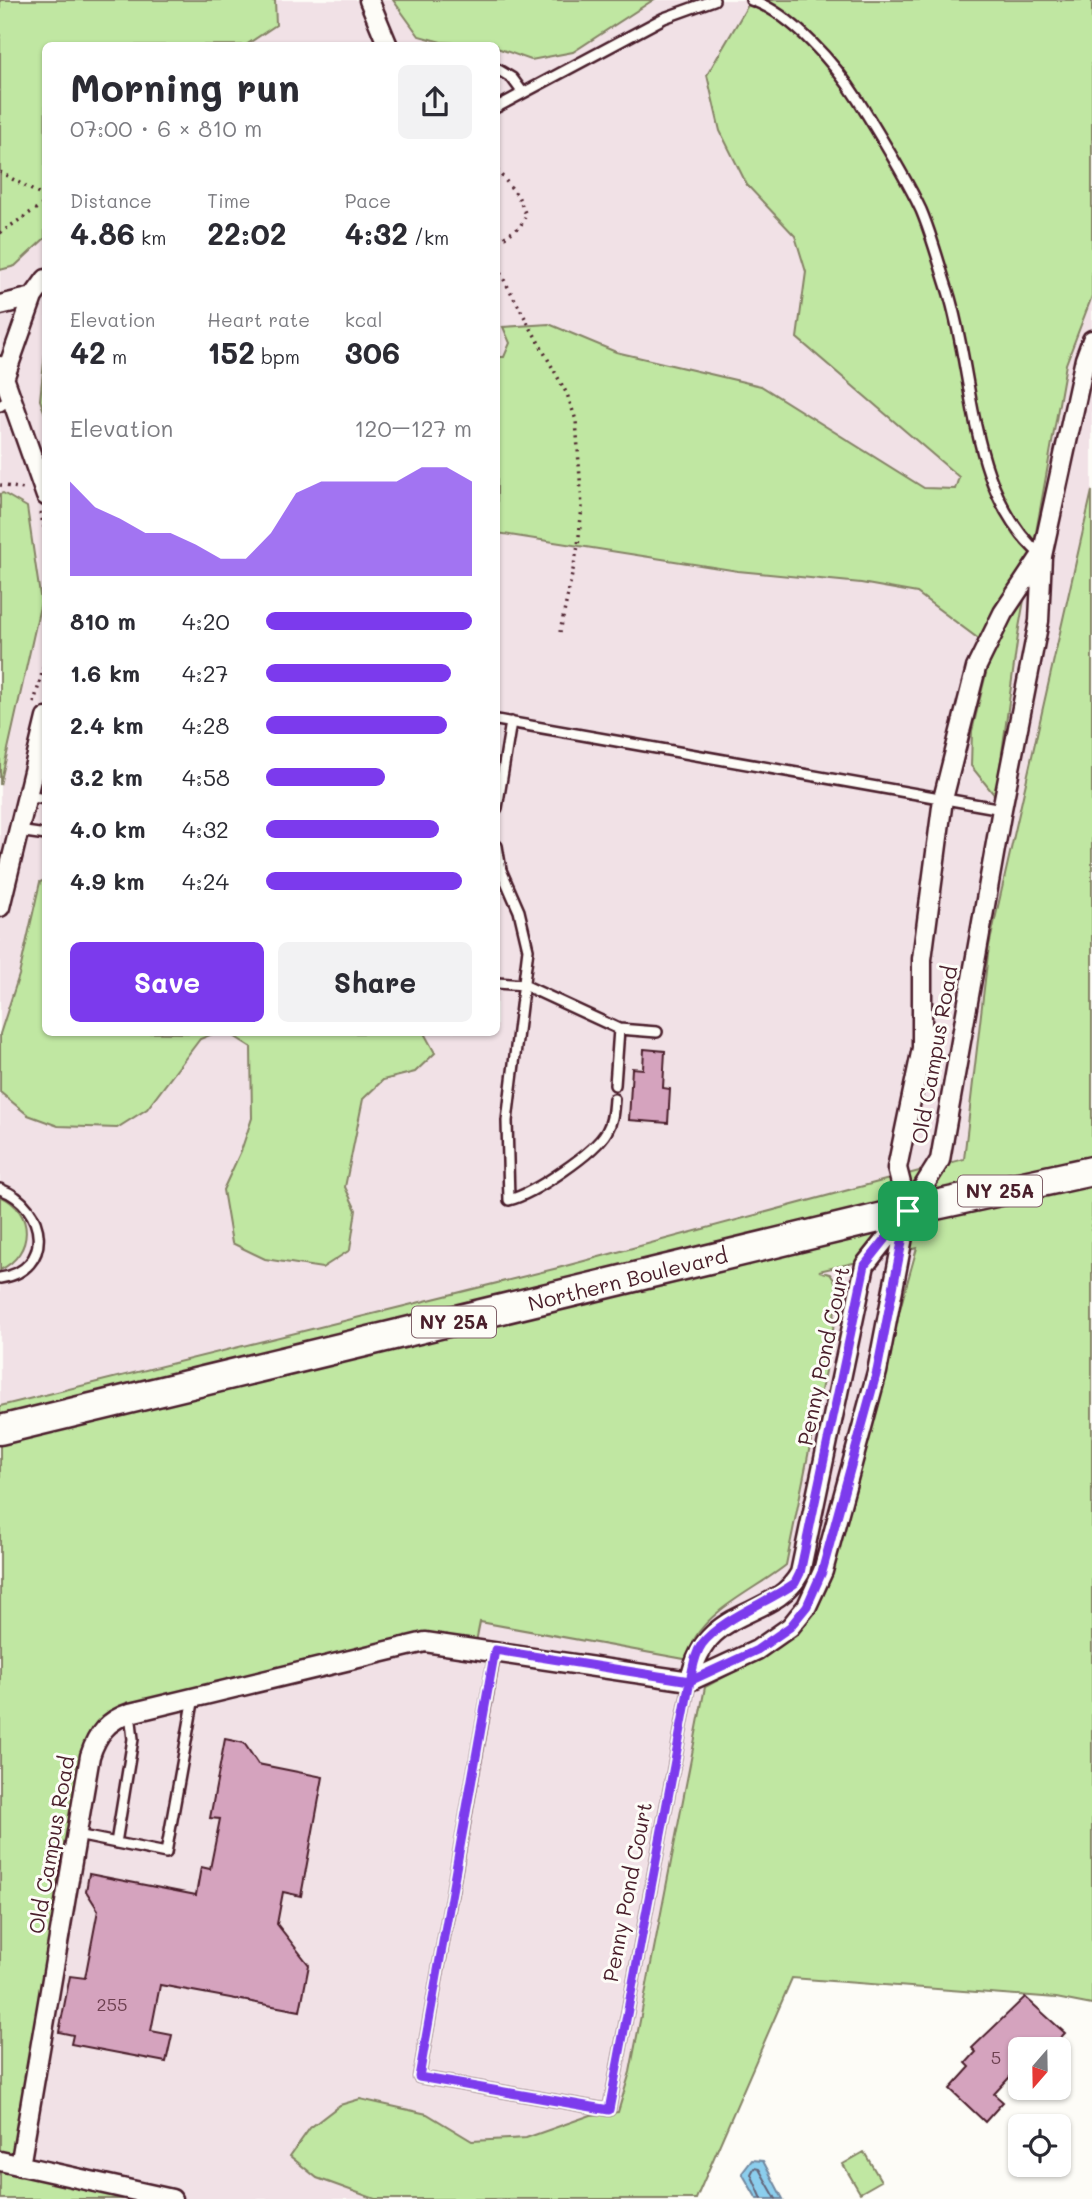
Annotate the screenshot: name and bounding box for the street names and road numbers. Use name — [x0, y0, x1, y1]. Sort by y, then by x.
street label: Old Campus Road — [905, 964, 962, 1146]
road number: NY 25A — [958, 1176, 1042, 1206]
street label: Northern Boulevard — [525, 1241, 730, 1316]
street label: Penny Pond Court — [790, 1264, 855, 1448]
road number: NY 25A — [412, 1306, 496, 1338]
street label: Old Campus Road — [22, 1754, 79, 1936]
street label: Penny Pond Court — [596, 1800, 657, 1984]

